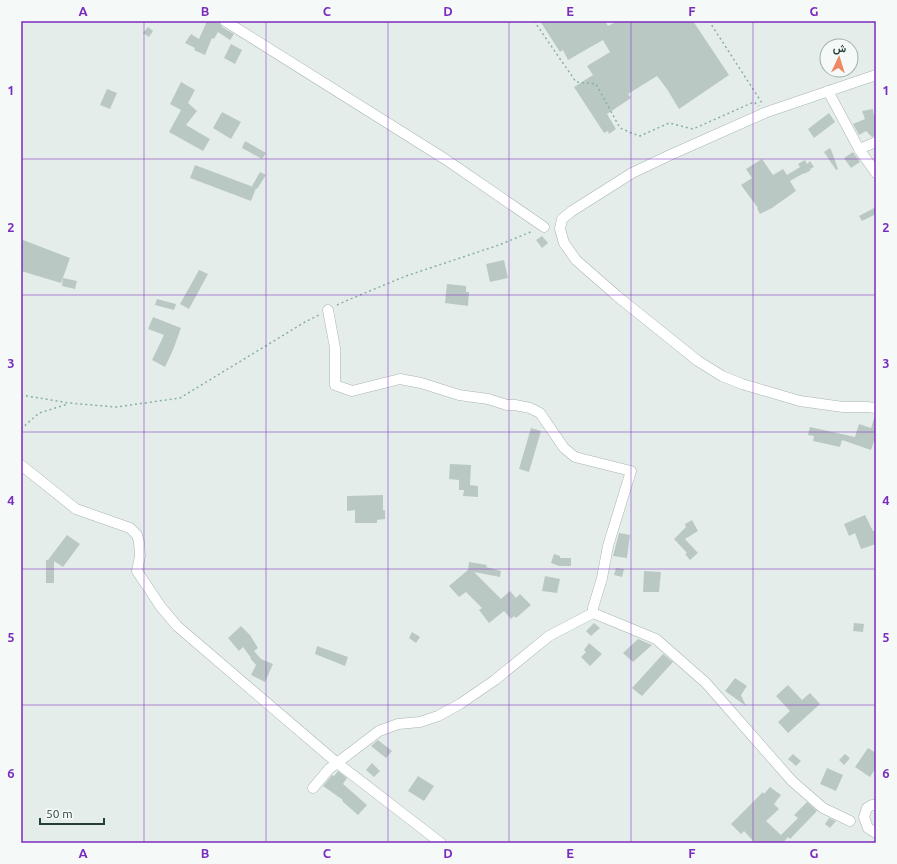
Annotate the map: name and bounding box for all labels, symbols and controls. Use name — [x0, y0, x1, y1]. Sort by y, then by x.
text: A — [78, 4, 88, 18]
text: B — [201, 4, 210, 18]
text: C — [323, 4, 332, 18]
text: D — [443, 4, 453, 18]
text: E — [566, 4, 574, 18]
text: F — [688, 4, 696, 18]
text: G — [810, 4, 819, 18]
north arrow — [819, 38, 859, 78]
text: ش — [833, 42, 847, 55]
text: 1 — [7, 83, 15, 97]
text: 1 — [882, 83, 890, 97]
text: 2 — [7, 220, 15, 234]
text: 2 — [882, 220, 890, 234]
text: 3 — [7, 356, 15, 370]
text: 3 — [882, 356, 890, 370]
text: 4 — [7, 493, 15, 507]
text: 4 — [882, 493, 890, 507]
text: 5 — [7, 630, 15, 644]
text: 5 — [882, 630, 890, 644]
text: 6 — [7, 766, 15, 780]
text: 6 — [882, 766, 890, 780]
scale bar — [40, 800, 104, 826]
text: 50 m — [46, 807, 73, 820]
text: A — [78, 846, 88, 860]
text: B — [201, 846, 210, 860]
text: C — [323, 846, 332, 860]
text: D — [443, 846, 453, 860]
text: E — [566, 846, 574, 860]
text: F — [688, 846, 696, 860]
text: G — [810, 846, 819, 860]

